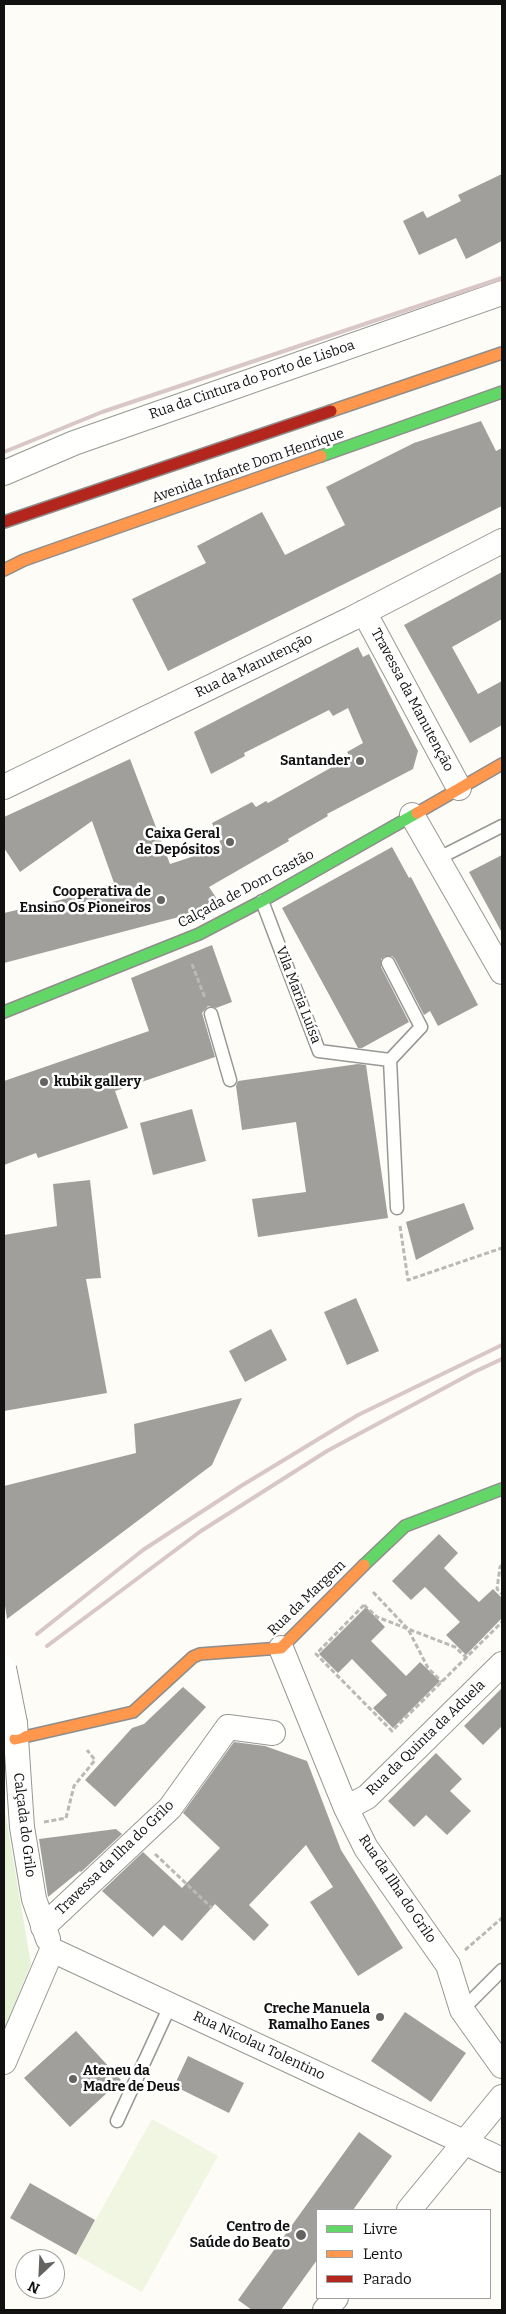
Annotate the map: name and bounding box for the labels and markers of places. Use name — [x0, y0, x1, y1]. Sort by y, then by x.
place label: Santander — [280, 753, 350, 769]
marker: Santander — [354, 755, 366, 767]
place label: Caixa Geral de Depósitos — [136, 826, 220, 859]
marker: Caixa Geral de Depósitos — [224, 836, 236, 848]
place label: Cooperativa de Ensino Os Pioneiros — [20, 884, 151, 916]
marker: Cooperativa de Ensino Os Pioneiros — [155, 894, 167, 906]
place label: kubik gallery — [54, 1074, 141, 1090]
marker: kubik gallery — [38, 1076, 50, 1088]
place label: Creche Manuela Ramalho Eanes — [264, 2001, 370, 2034]
marker: Creche Manuela Ramalho Eanes — [374, 2011, 386, 2023]
place label: Ateneu da Madre de Deus — [83, 2063, 180, 2096]
marker: Ateneu da Madre de Deus — [67, 2073, 79, 2085]
place label: Centro de Saúde do Beato — [190, 2219, 290, 2252]
marker: Centro de Saúde do Beato — [294, 2228, 308, 2242]

